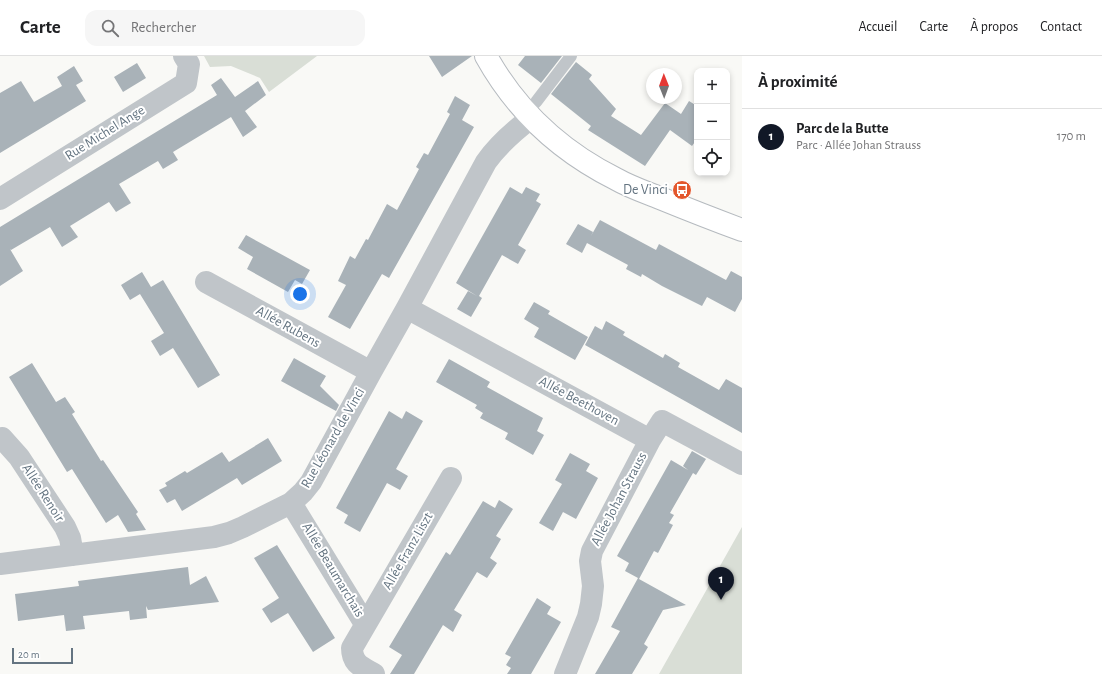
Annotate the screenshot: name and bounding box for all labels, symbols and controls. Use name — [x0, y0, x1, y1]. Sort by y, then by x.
search box — [85, 10, 365, 46]
icon: search — [99, 17, 121, 39]
text: Carte — [20, 18, 61, 37]
text: Rechercher — [131, 20, 196, 35]
text: Accueil — [858, 20, 897, 34]
text: Carte — [919, 20, 948, 34]
text: À propos — [970, 20, 1018, 34]
text: Contact — [1040, 20, 1082, 34]
north arrow — [646, 68, 682, 104]
map controls — [694, 68, 730, 176]
button: + — [694, 68, 730, 104]
text: À proximité — [758, 73, 838, 90]
street label: Rue Michel Ange — [63, 103, 147, 163]
button: − — [694, 104, 730, 140]
text: Parc de la Butte — [796, 121, 889, 136]
text: 1 — [769, 130, 773, 143]
text: 170 m — [1057, 130, 1086, 143]
text: Parc · Allée Johan Strauss — [796, 139, 921, 152]
button: locate — [694, 140, 730, 176]
bus stop icon: De Vinci — [671, 179, 693, 201]
place label: De Vinci — [623, 183, 668, 197]
your location — [290, 284, 310, 304]
street label: Allée Rubens — [254, 304, 322, 350]
street label: Allée Beethoven — [537, 374, 621, 428]
street label: Rue Léonard de Vinci — [299, 386, 367, 490]
street label: Allée Johan Strauss — [588, 450, 650, 548]
street label: Allée Renoir — [19, 462, 67, 525]
street label: Allée Franz Liszt — [380, 510, 436, 592]
street label: Allée Beaumarchais — [299, 520, 367, 620]
pin: 1 — [708, 567, 734, 600]
scale bar — [12, 646, 73, 665]
text: 20 m — [18, 649, 39, 660]

